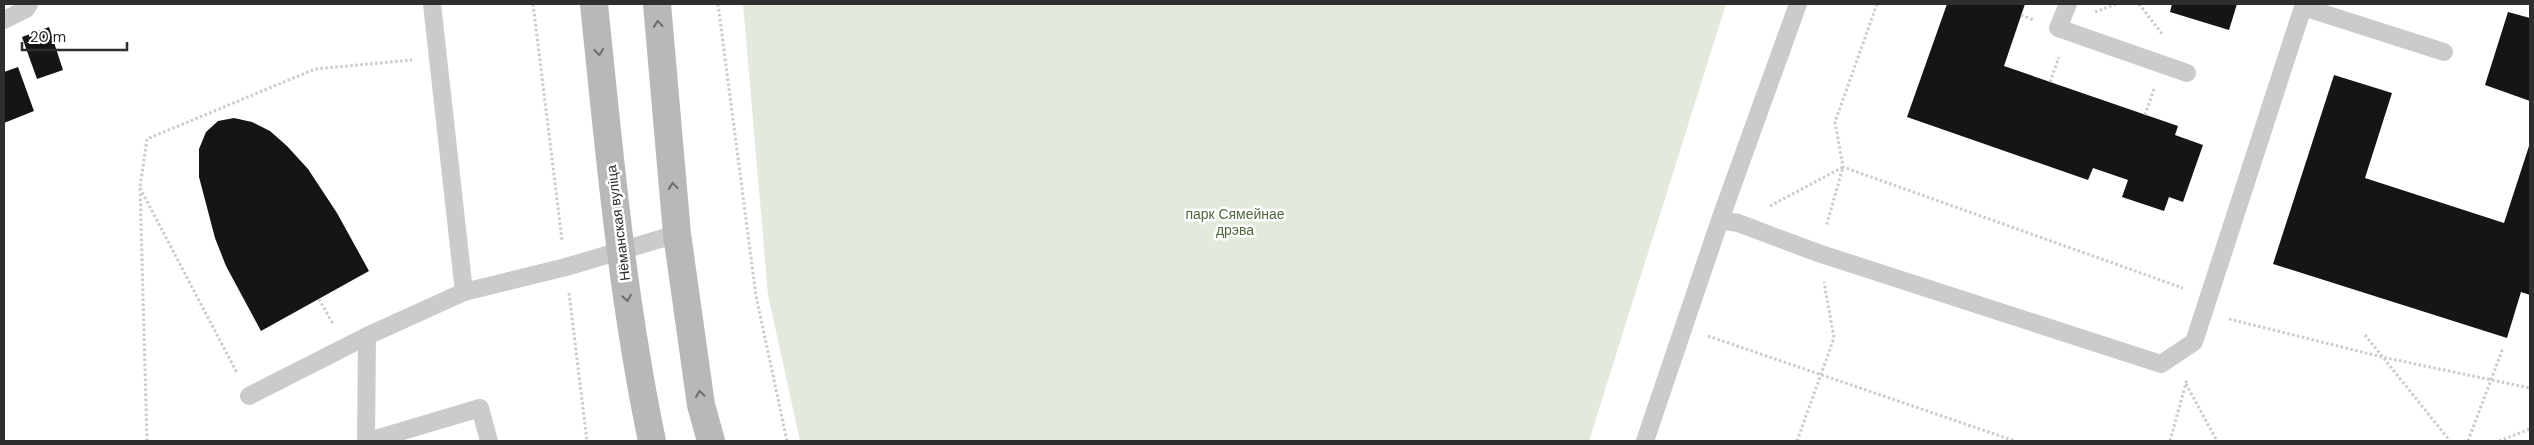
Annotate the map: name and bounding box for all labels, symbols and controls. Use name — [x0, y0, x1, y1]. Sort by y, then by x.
scale bar — [22, 20, 128, 52]
one-way arrow — [653, 20, 664, 28]
text: 20 m — [30, 27, 66, 47]
one-way arrow — [593, 49, 604, 57]
street label: Нёманская вуліца — [602, 164, 634, 282]
one-way arrow — [668, 182, 679, 190]
park label: парк Сямейнае дрэва — [1185, 205, 1285, 239]
one-way arrow — [622, 293, 632, 302]
one-way arrow — [695, 390, 706, 398]

